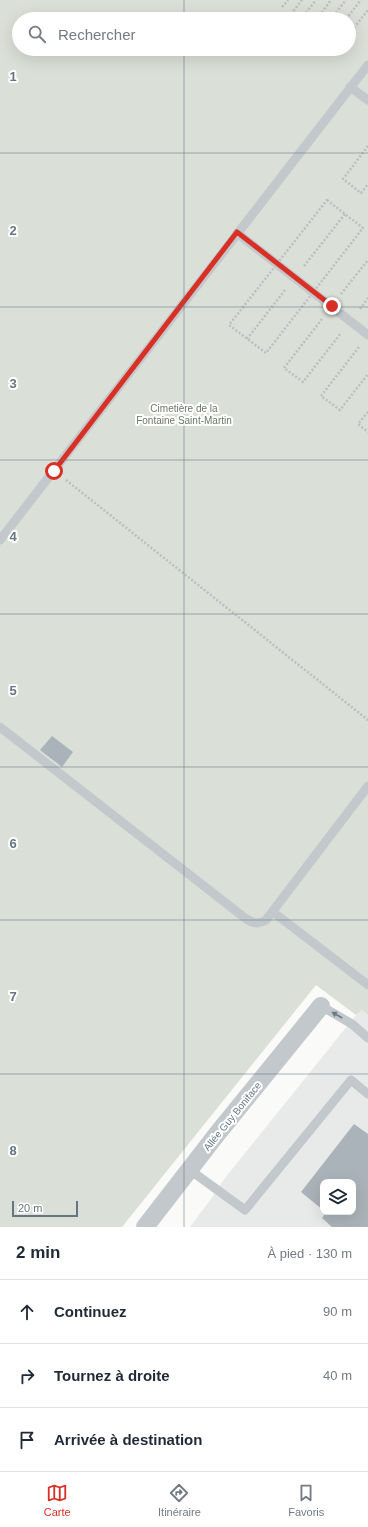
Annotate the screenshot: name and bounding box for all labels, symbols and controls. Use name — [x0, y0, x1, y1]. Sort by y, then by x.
search box — [12, 12, 356, 56]
icon: search — [26, 23, 48, 45]
text: Rechercher — [58, 26, 136, 43]
text: 1 — [9, 69, 17, 84]
text: 2 — [9, 223, 17, 238]
route end — [323, 297, 341, 315]
text: 3 — [9, 376, 17, 391]
park label: Cimetière de la Fontaine Saint-Martin — [136, 403, 232, 426]
route start — [45, 462, 63, 480]
text: 4 — [9, 529, 17, 544]
text: 5 — [9, 683, 17, 698]
text: 6 — [9, 836, 17, 851]
text: 7 — [9, 989, 17, 1004]
one-way arrow — [331, 1011, 343, 1018]
street label: Allée Guy Boniface — [201, 1079, 264, 1153]
text: 8 — [9, 1143, 17, 1158]
map controls — [320, 1179, 356, 1215]
button: layers — [320, 1179, 356, 1215]
scale bar — [12, 1199, 78, 1218]
text: 20 m — [18, 1202, 42, 1214]
text: 2 min — [16, 1243, 60, 1262]
text: À pied · 130 m — [267, 1246, 352, 1261]
icon: ahead — [16, 1301, 38, 1323]
text: Continuez — [54, 1303, 127, 1320]
text: 90 m — [323, 1304, 352, 1319]
icon: right — [16, 1365, 38, 1387]
text: Tournez à droite — [54, 1367, 170, 1384]
text: 40 m — [323, 1368, 352, 1383]
icon: arrive — [16, 1429, 38, 1451]
text: Arrivée à destination — [54, 1431, 202, 1448]
tab: Carte — [44, 1482, 71, 1518]
tab: Itinéraire — [158, 1482, 201, 1518]
tab: Favoris — [288, 1482, 324, 1518]

